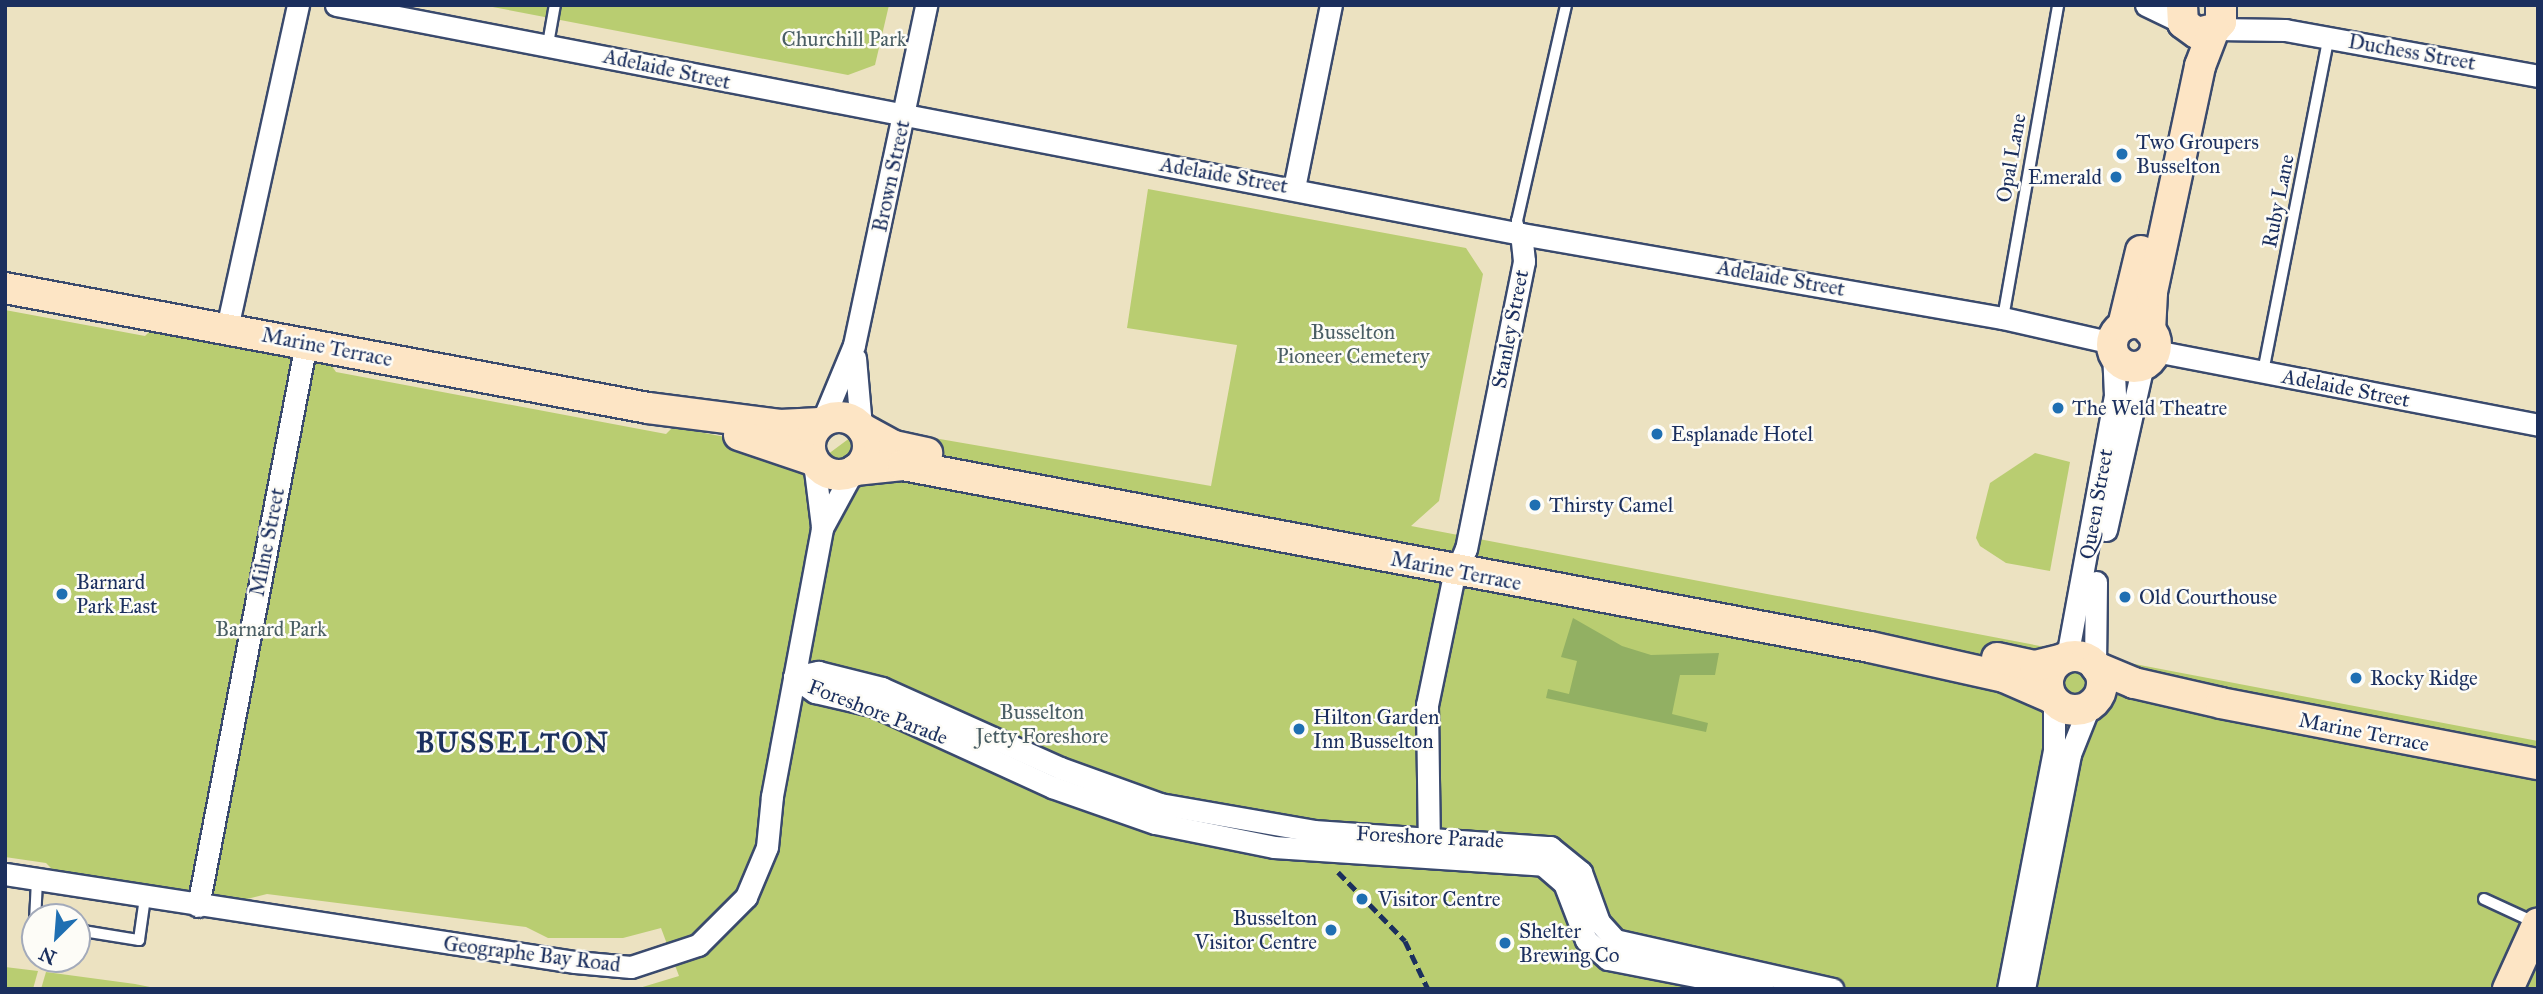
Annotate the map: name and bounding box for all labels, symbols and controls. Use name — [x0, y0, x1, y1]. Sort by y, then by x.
park label: Churchill Park — [782, 26, 906, 52]
street label: Duchess Street — [2346, 28, 2478, 76]
street label: Adelaide Street — [601, 43, 733, 95]
street label: Opal Lane — [1991, 111, 2031, 205]
street label: Brown Street — [867, 118, 915, 234]
place label: Two Groupers Busselton — [2136, 129, 2259, 179]
marker: Two Groupers Busselton — [2114, 146, 2130, 162]
street label: Adelaide Street — [1158, 151, 1290, 199]
street label: Ruby Lane — [2257, 152, 2299, 250]
place label: Emerald — [2028, 164, 2102, 190]
marker: Emerald — [2108, 169, 2124, 185]
street label: Adelaide Street — [1715, 254, 1847, 302]
street label: Stanley Street — [1486, 267, 1534, 391]
park label: Busselton Pioneer Cemetery — [1277, 319, 1429, 369]
street label: Marine Terrace — [260, 322, 394, 372]
street label: Adelaide Street — [2280, 363, 2412, 413]
place label: The Weld Theatre — [2072, 395, 2227, 421]
marker: The Weld Theatre — [2050, 400, 2066, 416]
place label: Esplanade Hotel — [1671, 421, 1813, 447]
marker: Esplanade Hotel — [1649, 426, 1665, 442]
street label: Queen Street — [2074, 447, 2118, 561]
street label: Milne Street — [244, 486, 290, 598]
place label: Thirsty Camel — [1549, 492, 1673, 518]
marker: Thirsty Camel — [1527, 497, 1543, 513]
street label: Marine Terrace — [1389, 546, 1523, 596]
place label: Barnard Park East — [76, 569, 157, 619]
place label: Old Courthouse — [2139, 584, 2277, 610]
marker: Barnard Park East — [54, 586, 70, 602]
marker: Old Courthouse — [2117, 589, 2133, 605]
park label: Barnard Park — [215, 616, 327, 642]
place label: Rocky Ridge — [2370, 665, 2478, 691]
marker: Rocky Ridge — [2348, 670, 2364, 686]
street label: Foreshore Parade — [804, 674, 952, 750]
park label: Busselton Jetty Foreshore — [976, 699, 1108, 749]
place label: Hilton Garden Inn Busselton — [1313, 704, 1439, 754]
street label: Marine Terrace — [2297, 707, 2431, 757]
marker: Hilton Garden Inn Busselton — [1291, 721, 1307, 737]
district label: BUSSELTON — [417, 726, 609, 760]
street label: Foreshore Parade — [1356, 821, 1504, 853]
place label: Visitor Centre — [1378, 886, 1500, 912]
marker: Visitor Centre — [1352, 889, 1372, 909]
north arrow — [21, 903, 91, 973]
place label: Busselton Visitor Centre — [1195, 905, 1317, 955]
place label: Shelter Brewing Co — [1519, 918, 1620, 968]
marker: Busselton Visitor Centre — [1323, 922, 1339, 938]
street label: Geographe Bay Road — [442, 931, 622, 977]
marker: Shelter Brewing Co — [1497, 935, 1513, 951]
text: N — [36, 942, 60, 970]

